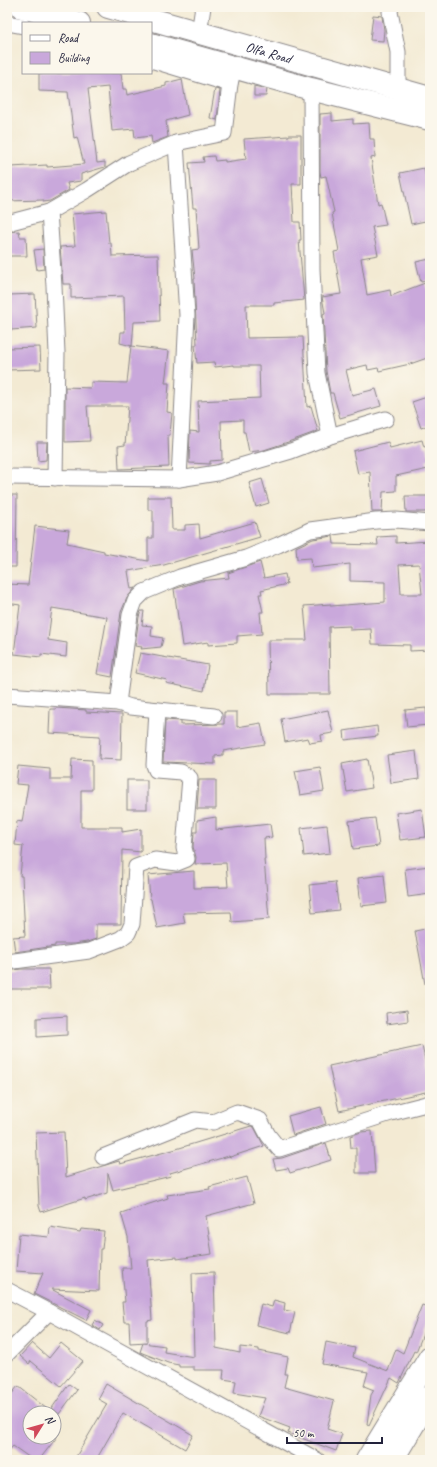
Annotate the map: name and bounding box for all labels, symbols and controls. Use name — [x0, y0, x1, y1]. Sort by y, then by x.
legend — [22, 22, 152, 74]
text: Road — [58, 30, 80, 46]
street label: Olfa Road — [244, 38, 296, 68]
text: Building — [58, 50, 90, 66]
north arrow — [22, 1405, 62, 1445]
text: N — [42, 1412, 59, 1428]
scale bar — [287, 1419, 382, 1445]
text: 50 m — [293, 1425, 315, 1441]

